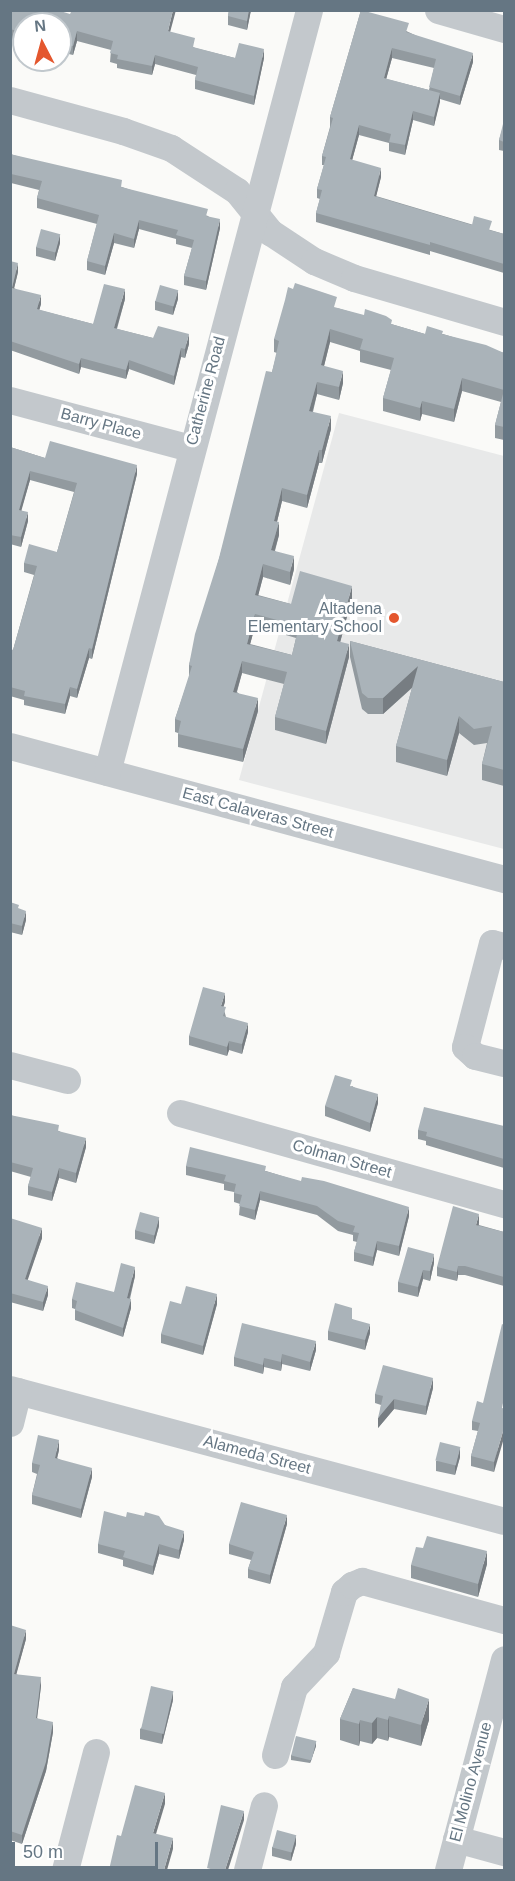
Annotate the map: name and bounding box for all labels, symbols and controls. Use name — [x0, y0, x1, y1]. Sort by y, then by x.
north arrow — [12, 12, 72, 72]
text: N — [34, 17, 47, 35]
street label: Catherine Road — [182, 334, 230, 448]
street label: Barry Place — [59, 404, 143, 444]
place label: Altadena Elementary School — [248, 599, 382, 637]
marker: Altadena Elementary School — [387, 611, 401, 625]
street label: East Calaveras Street — [180, 784, 336, 842]
street label: Colman Street — [290, 1136, 394, 1182]
street label: Alameda Street — [201, 1431, 313, 1479]
street label: El Molino Avenue — [446, 1720, 496, 1844]
scale bar — [15, 1830, 160, 1868]
text: 50 m — [23, 1842, 63, 1862]

